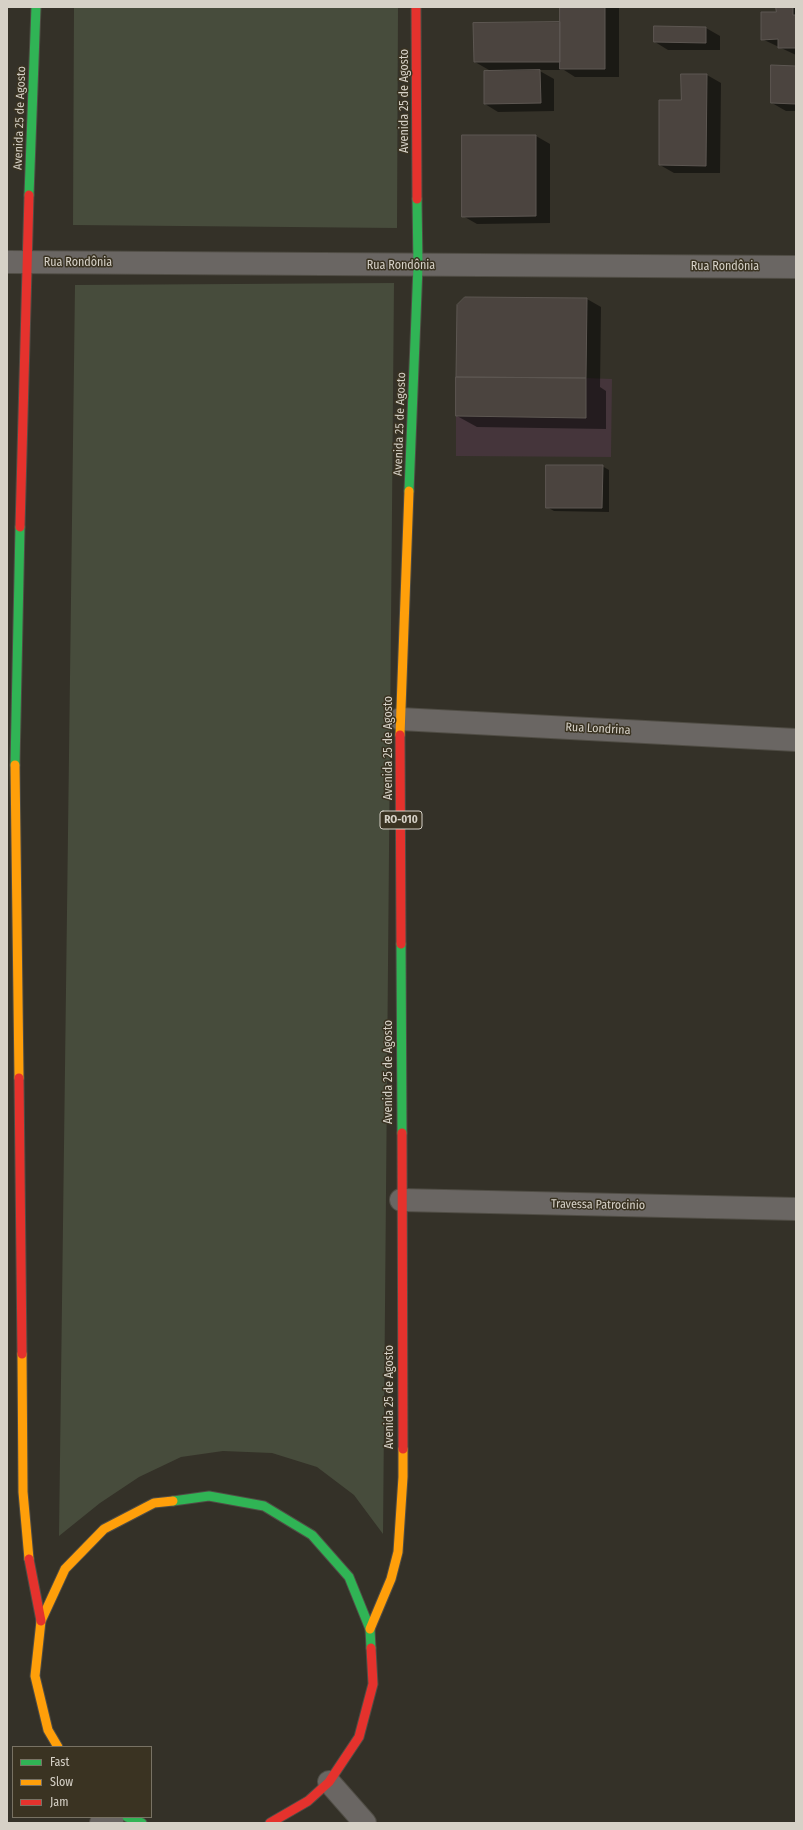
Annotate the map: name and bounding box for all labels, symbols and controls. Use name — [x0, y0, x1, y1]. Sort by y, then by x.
street label: Avenida 25 de Agosto — [398, 49, 412, 153]
street label: Avenida 25 de Agosto — [11, 66, 29, 170]
street label: Rua Rondônia — [44, 256, 112, 270]
street label: Rua Rondônia — [367, 259, 435, 273]
street label: Rua Rondônia — [691, 260, 759, 274]
street label: Avenida 25 de Agosto — [391, 372, 409, 476]
street label: Avenida 25 de Agosto — [382, 696, 396, 800]
street label: Rua Londrina — [565, 720, 631, 738]
road number: RO-010 — [380, 811, 422, 829]
street label: Avenida 25 de Agosto — [382, 1020, 396, 1124]
street label: Travessa Patrocinio — [551, 1197, 645, 1213]
street label: Avenida 25 de Agosto — [383, 1345, 397, 1449]
legend — [12, 1746, 152, 1818]
text: Fast — [50, 1755, 69, 1769]
text: Slow — [50, 1775, 73, 1789]
text: Jam — [50, 1795, 68, 1809]

